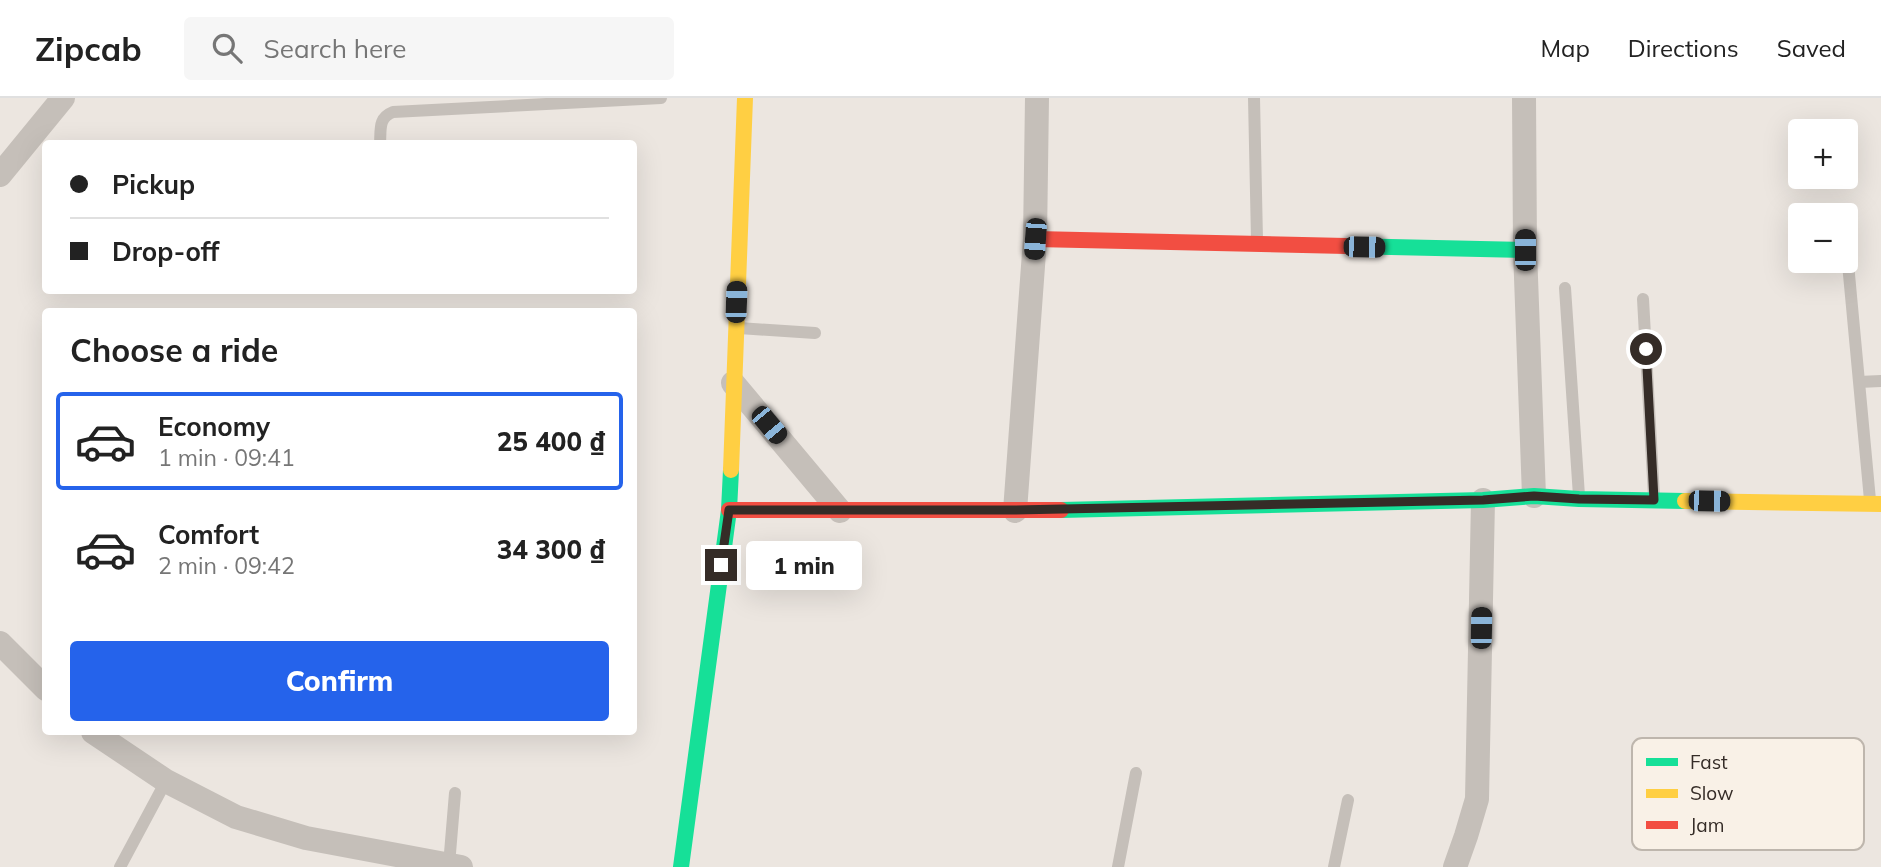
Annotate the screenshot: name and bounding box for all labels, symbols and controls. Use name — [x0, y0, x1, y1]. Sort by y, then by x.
search box — [184, 17, 674, 80]
text: Zipcab — [35, 28, 142, 69]
icon: search — [208, 29, 246, 67]
text: Search here — [264, 32, 407, 65]
text: Map — [1540, 33, 1590, 63]
text: Directions — [1628, 33, 1739, 63]
text: Saved — [1777, 33, 1846, 63]
map controls — [1788, 119, 1858, 273]
button: + — [1788, 119, 1858, 189]
text: Pickup — [112, 168, 195, 201]
button: − — [1788, 203, 1858, 273]
car — [1024, 217, 1047, 261]
car — [1515, 229, 1536, 271]
text: Drop-off — [112, 235, 219, 268]
car — [1343, 236, 1386, 258]
car — [725, 281, 748, 323]
text: Choose a ride — [70, 330, 278, 370]
route start — [1630, 333, 1662, 365]
car — [748, 402, 791, 448]
icon: car — [74, 410, 137, 473]
text: Economy — [158, 410, 270, 443]
text: 25 400 ₫ — [497, 425, 605, 458]
text: 1 min · 09:41 — [158, 443, 295, 472]
car — [1688, 490, 1731, 512]
icon: car — [74, 518, 137, 581]
text: Comfort — [158, 518, 259, 551]
text: 34 300 ₫ — [497, 533, 605, 566]
callout: 1 min — [746, 540, 861, 589]
route end — [705, 549, 737, 581]
text: 2 min · 09:42 — [158, 551, 295, 580]
text: 1 min — [773, 551, 835, 580]
car — [1471, 607, 1492, 649]
button: Confirm — [70, 641, 609, 721]
legend — [1632, 738, 1864, 850]
text: Fast — [1690, 750, 1728, 774]
text: Slow — [1690, 781, 1734, 805]
text: Jam — [1690, 813, 1724, 837]

